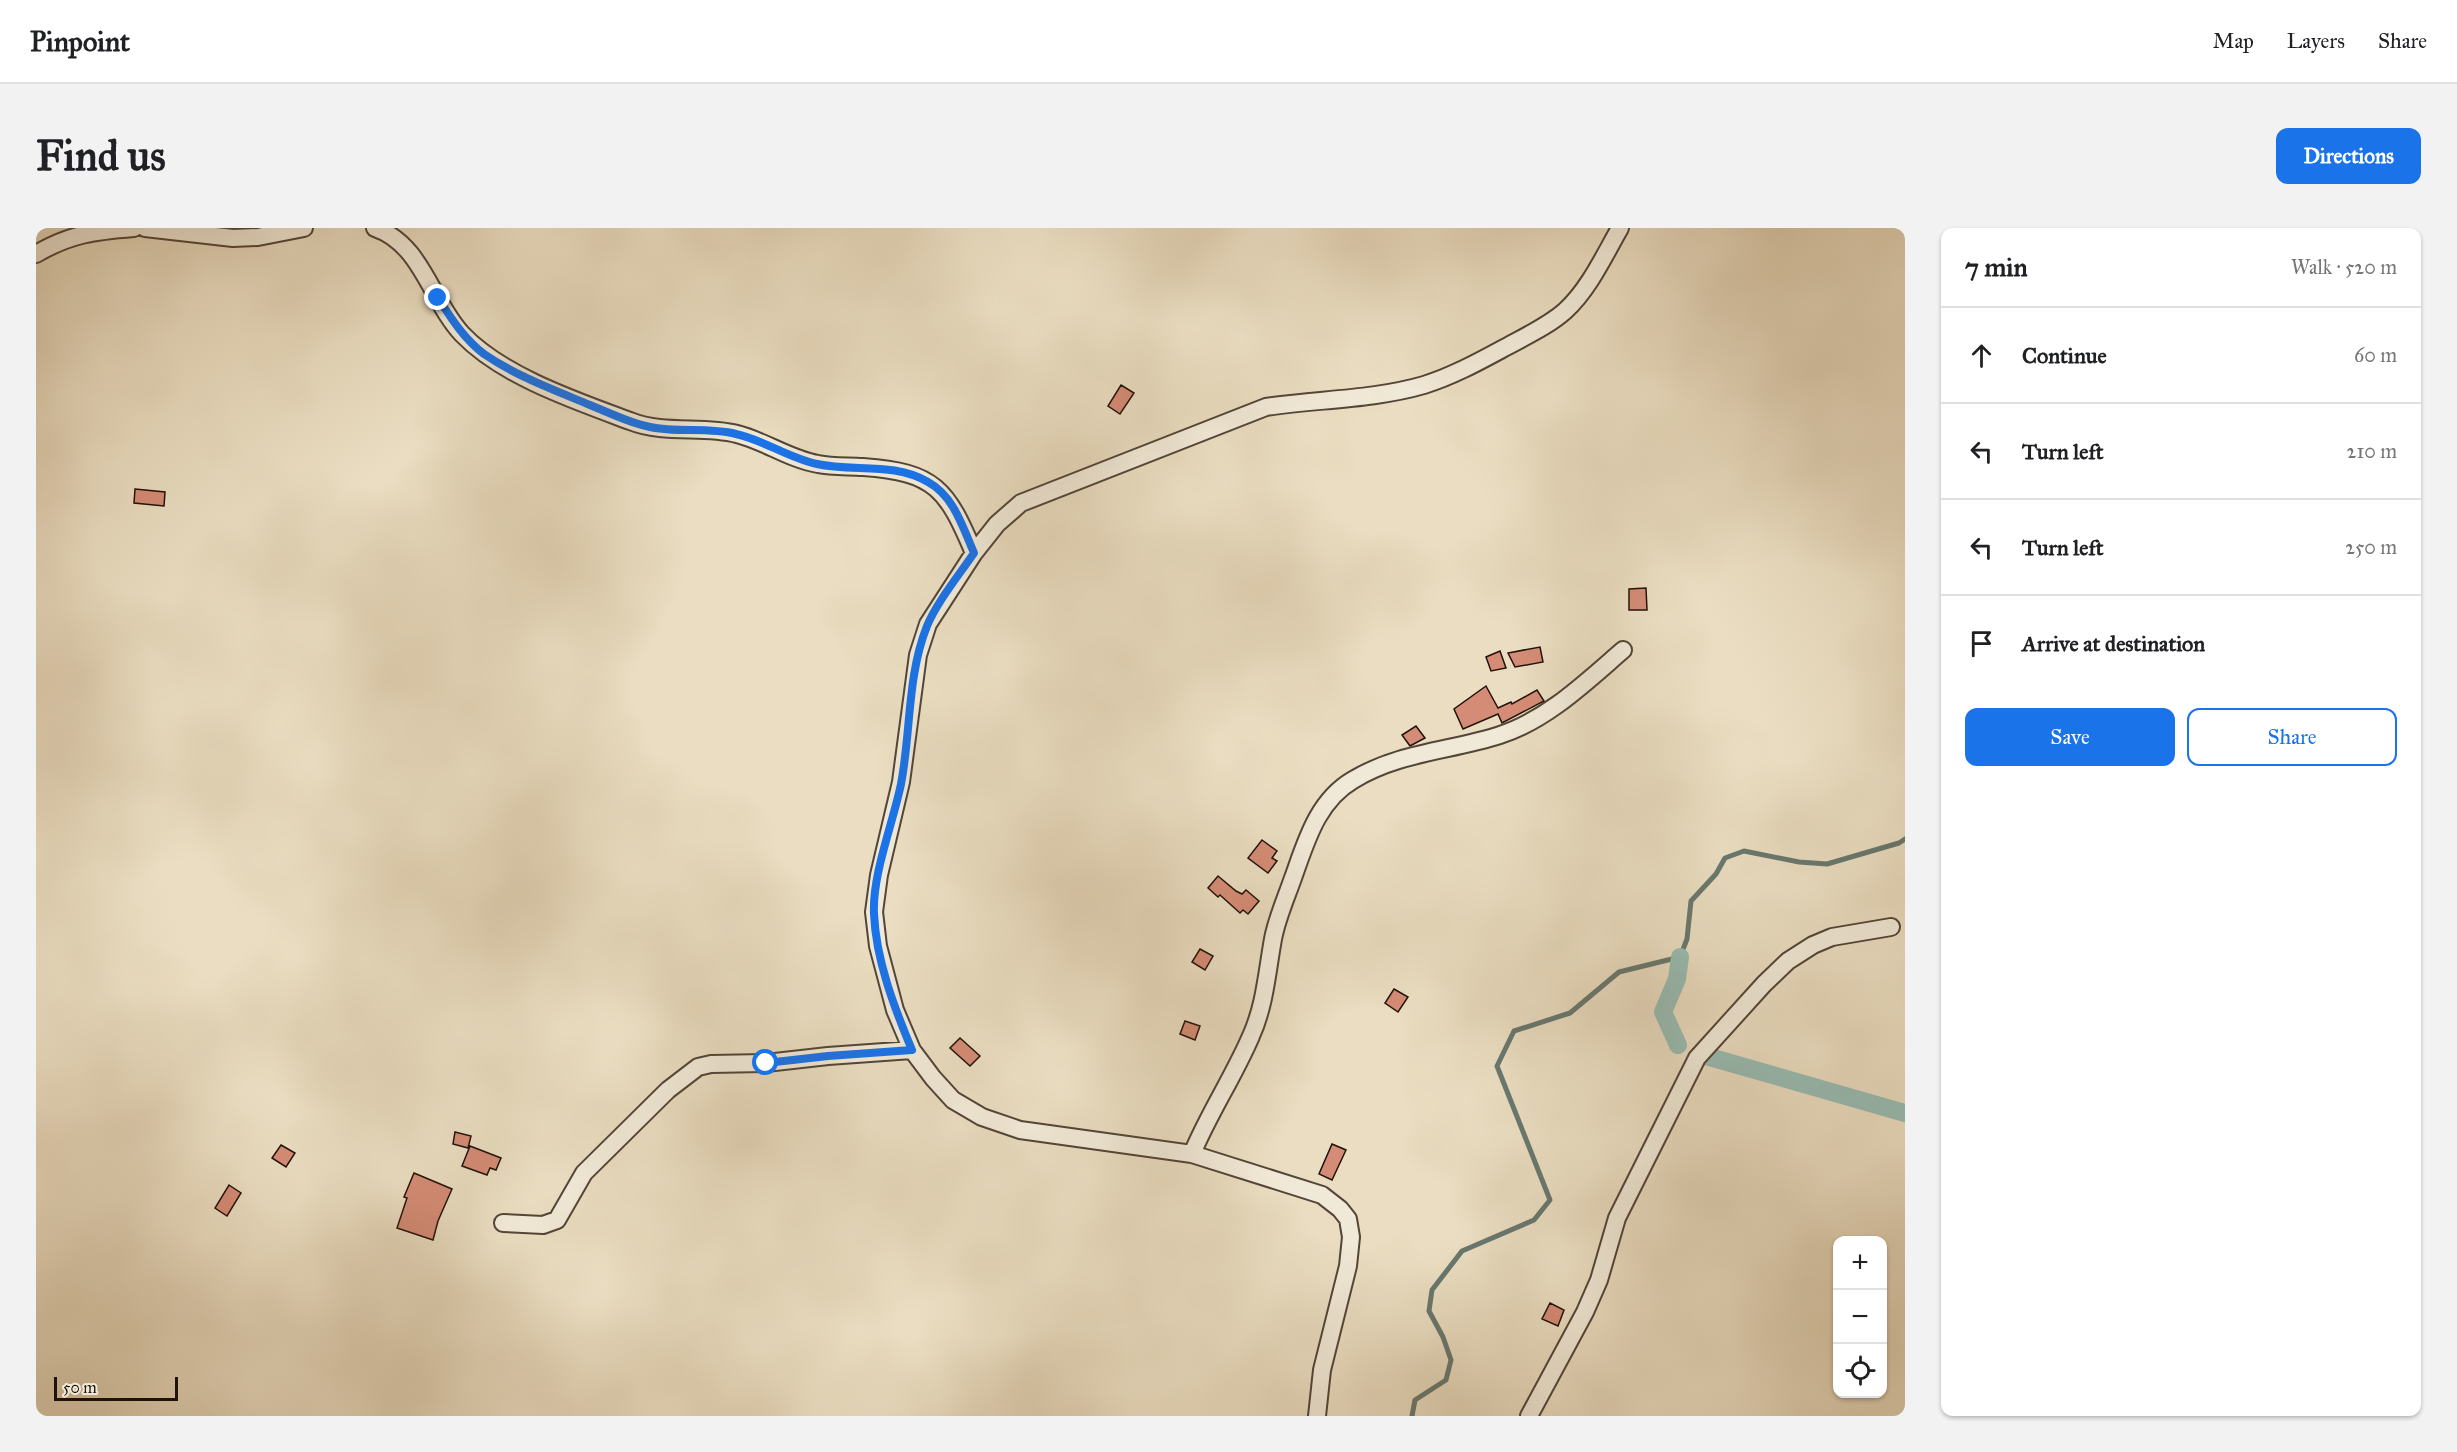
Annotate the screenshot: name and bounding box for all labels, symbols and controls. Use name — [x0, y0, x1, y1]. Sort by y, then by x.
text: Pinpoint — [30, 24, 130, 59]
text: Map — [2213, 28, 2254, 54]
text: Layers — [2287, 28, 2345, 54]
text: Share — [2378, 28, 2427, 54]
button: Directions — [2276, 128, 2421, 184]
text: Find us — [36, 130, 166, 182]
text: 7 min — [1965, 251, 2028, 283]
text: Walk · 520 m — [2291, 255, 2397, 279]
route end — [424, 284, 450, 310]
icon: ahead — [1965, 339, 1998, 372]
text: Continue — [2022, 342, 2107, 369]
text: 60 m — [2354, 343, 2397, 367]
icon: left — [1965, 435, 1998, 468]
text: Turn left — [2022, 438, 2104, 465]
text: 210 m — [2347, 439, 2397, 463]
icon: left — [1965, 531, 1998, 564]
text: Turn left — [2022, 534, 2104, 561]
text: 250 m — [2345, 535, 2397, 559]
icon: arrive — [1965, 627, 1998, 660]
text: Arrive at destination — [2022, 630, 2205, 657]
button: Save — [1965, 708, 2175, 766]
button: Share — [2187, 708, 2397, 766]
route start — [752, 1049, 778, 1075]
map controls — [1833, 1236, 1887, 1398]
button: + — [1833, 1236, 1887, 1290]
button: − — [1833, 1290, 1887, 1344]
button: locate — [1833, 1344, 1887, 1398]
scale bar — [54, 1374, 178, 1402]
text: 50 m — [63, 1378, 97, 1397]

